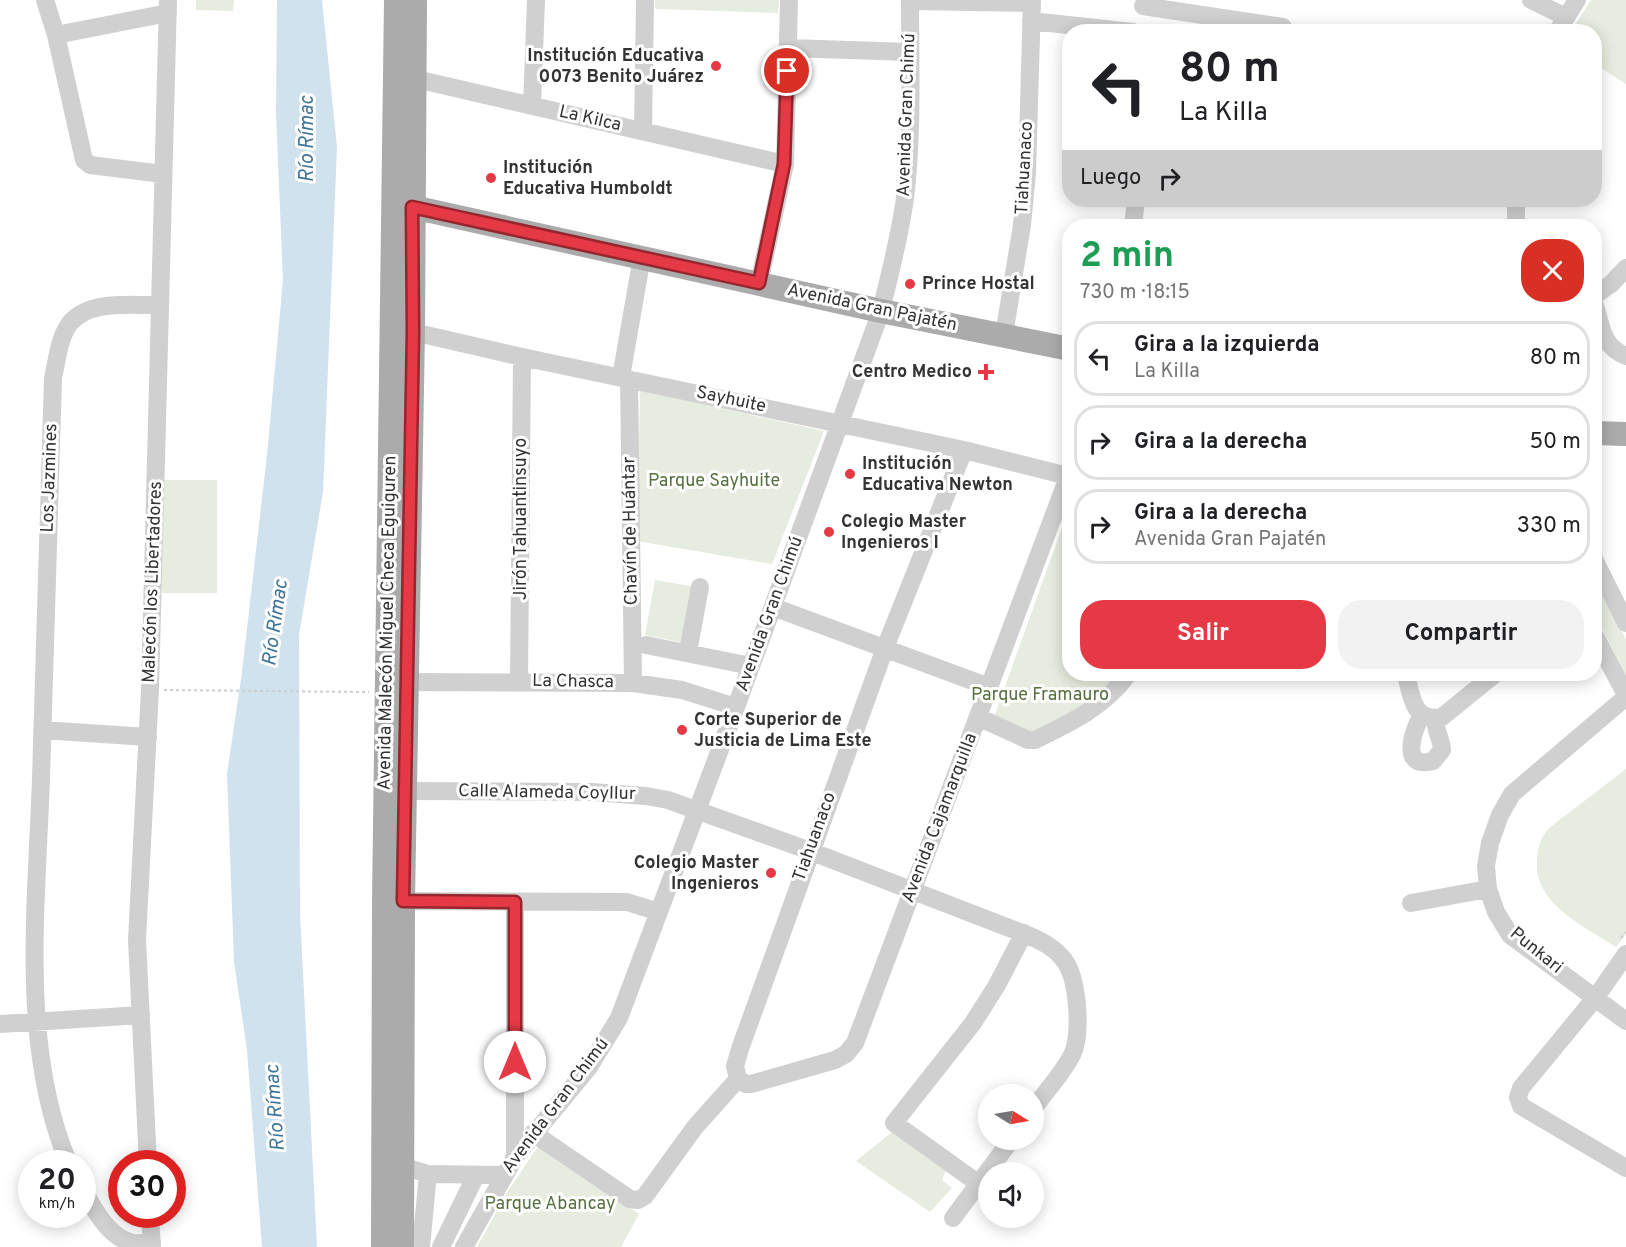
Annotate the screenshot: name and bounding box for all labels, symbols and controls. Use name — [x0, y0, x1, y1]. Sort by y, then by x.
street label: Avenida Gran Chimú — [893, 33, 921, 197]
text: 80 m — [1179, 44, 1280, 97]
place label: Institución Educativa 0073 Benito Juárez — [527, 45, 704, 89]
pin — [761, 45, 812, 96]
icon: left — [1080, 48, 1158, 126]
icon: arrive — [770, 54, 803, 87]
marker: Institución Educativa 0073 Benito Juárez — [709, 59, 723, 73]
water label: Río Rímac — [295, 95, 321, 182]
text: La Killa — [1179, 96, 1268, 130]
street label: La Kilca — [557, 101, 623, 137]
street label: Tiahuanaco — [1011, 121, 1039, 215]
place label: Institución Educativa Humboldt — [503, 157, 673, 201]
icon: right — [1153, 162, 1186, 195]
text: Luego — [1080, 165, 1141, 192]
marker: Institución Educativa Humboldt — [484, 171, 498, 185]
text: 2 min — [1080, 234, 1174, 280]
button: close — [1521, 239, 1584, 302]
place label: Prince Hostal — [922, 273, 1035, 296]
marker: Prince Hostal — [903, 277, 917, 291]
street label: Avenida Gran Pajatén — [785, 279, 959, 337]
text: 730 m · 18:15 — [1080, 280, 1190, 306]
text: Gira a la izquierda — [1134, 332, 1320, 359]
icon: left — [1083, 342, 1116, 375]
text: 80 m — [1530, 345, 1581, 372]
text: La Killa — [1134, 359, 1200, 385]
place label: Centro Medico — [852, 361, 972, 384]
marker: Centro Medico — [977, 363, 995, 381]
street label: Sayhuite — [694, 381, 768, 419]
street label: Los Jazmines — [37, 423, 63, 533]
icon: right — [1083, 426, 1116, 459]
text: Gira a la derecha — [1134, 429, 1307, 456]
text: 50 m — [1529, 429, 1581, 456]
street label: Jirón Tahuantinsuyo — [510, 438, 533, 600]
place label: Institución Educativa Newton — [862, 453, 1013, 497]
street label: Avenida Malecón Miguel Checa Eguiguren — [374, 455, 402, 791]
street label: Chavín de Huántar — [618, 456, 644, 606]
marker: Institución Educativa Newton — [843, 467, 857, 481]
park label: Parque Sayhuite — [648, 470, 780, 493]
street label: Malecón los Libertadores — [138, 481, 168, 683]
text: Gira a la derecha — [1134, 500, 1307, 527]
icon: right — [1083, 510, 1116, 543]
place label: Colegio Master Ingenieros I — [841, 511, 967, 555]
text: 330 m — [1517, 513, 1581, 540]
marker: Colegio Master Ingenieros I — [822, 525, 836, 539]
text: Avenida Gran Pajatén — [1134, 527, 1326, 553]
street label: Avenida Gran Chimú — [731, 533, 809, 695]
water label: Río Rímac — [257, 578, 295, 668]
button: Salir — [1080, 600, 1326, 669]
button: Compartir — [1338, 600, 1584, 669]
street label: La Chasca — [532, 670, 614, 694]
park label: Parque Framauro — [971, 684, 1109, 707]
place label: Corte Superior de Justicia de Lima Este — [694, 709, 871, 753]
marker: Corte Superior de Justicia de Lima Este — [675, 723, 689, 737]
street label: Avenida Cajamarquilla — [897, 730, 983, 906]
street label: Calle Alameda Coyllur — [458, 780, 636, 806]
street label: Tiahuanaco — [788, 789, 842, 885]
place label: Colegio Master Ingenieros — [634, 852, 759, 896]
marker: Colegio Master Ingenieros — [764, 866, 778, 880]
street label: Punkari — [1505, 923, 1567, 979]
position arrow — [483, 1030, 547, 1094]
street label: Avenida Gran Chimú — [498, 1034, 614, 1178]
water label: Río Rímac — [260, 1063, 292, 1152]
north arrow — [978, 1084, 1044, 1150]
map controls — [978, 1084, 1044, 1228]
speed limit sign: 30 — [108, 1150, 186, 1228]
button: sound — [978, 1162, 1044, 1228]
text: 20 — [38, 1163, 76, 1200]
park label: Parque Abancay — [484, 1193, 616, 1216]
text: km/h — [39, 1195, 75, 1214]

